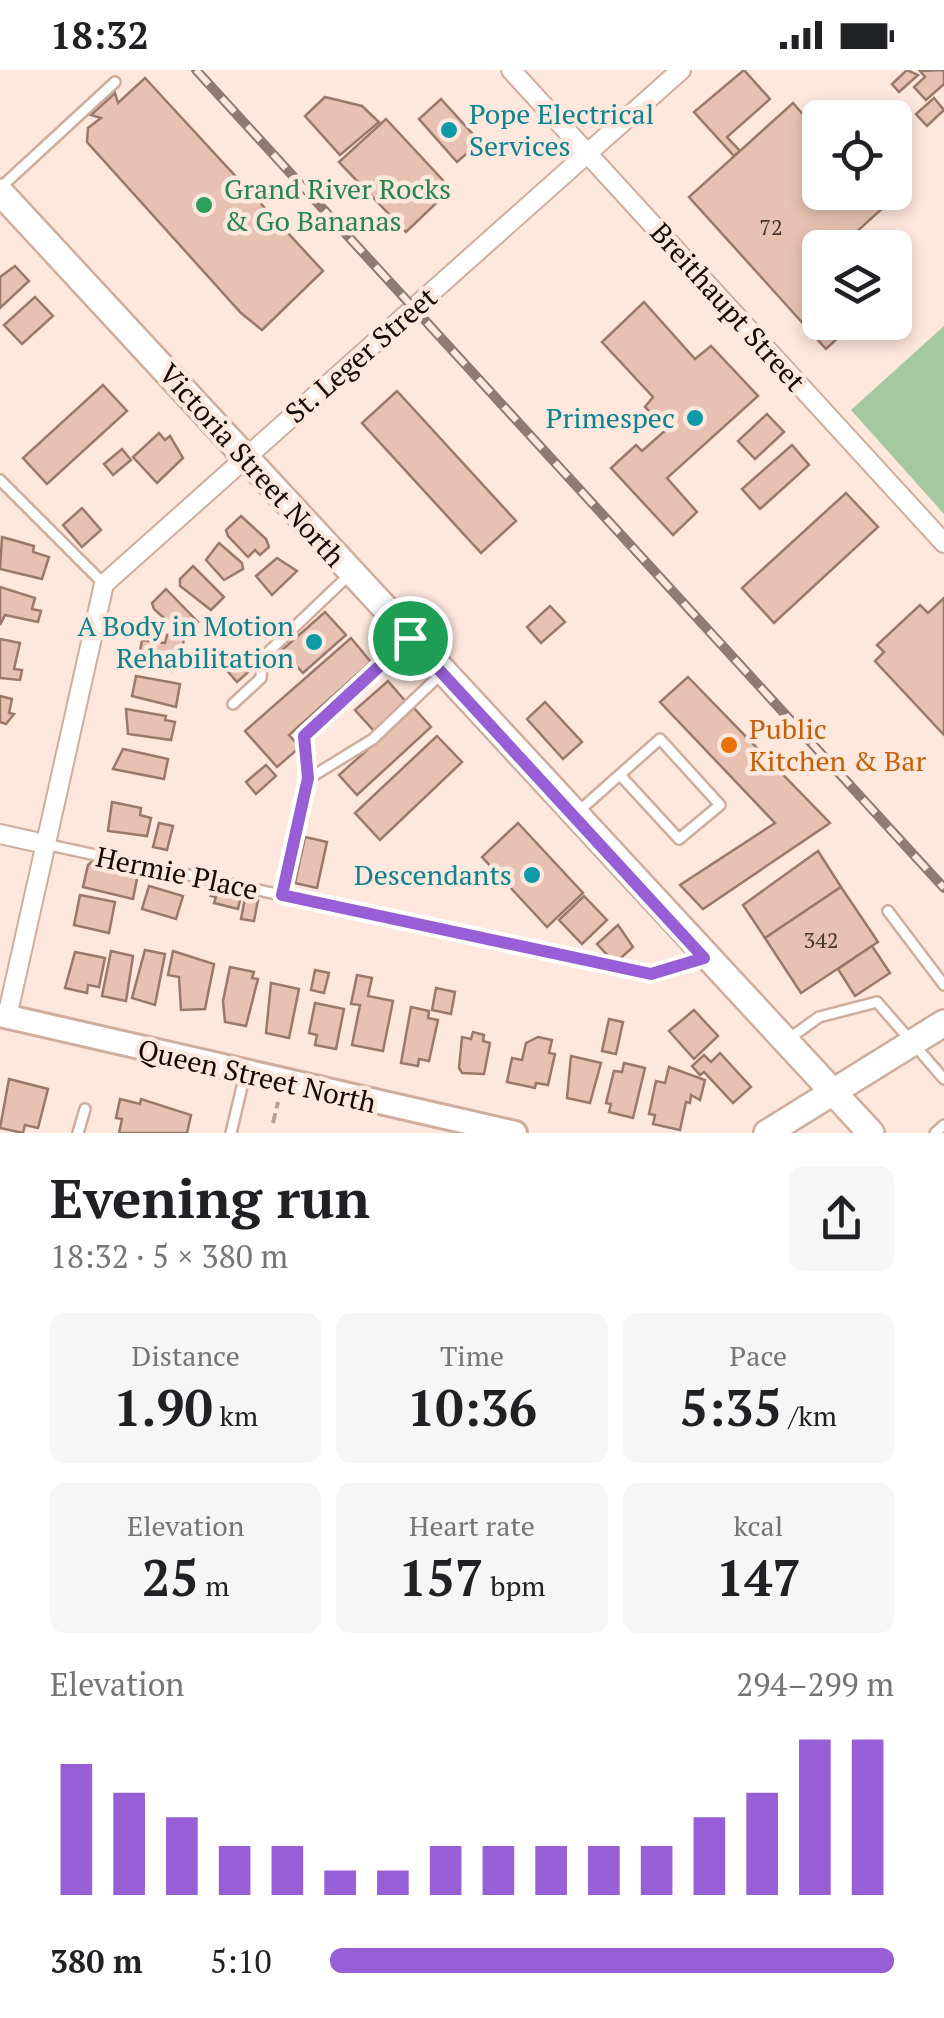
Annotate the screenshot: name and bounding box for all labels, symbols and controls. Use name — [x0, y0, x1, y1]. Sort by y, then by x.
text: 18:32 — [50, 10, 149, 60]
place label: Pope Electrical Services — [469, 95, 654, 164]
map controls — [802, 100, 912, 340]
button: locate — [802, 100, 912, 210]
marker: Pope Electrical Services — [438, 119, 460, 141]
place label: Grand River Rocks & Go Bananas — [224, 170, 451, 239]
marker: Grand River Rocks & Go Bananas — [193, 194, 215, 216]
house number: 72 — [759, 212, 783, 241]
street label: Breithaupt Street — [643, 214, 814, 399]
button: layers — [802, 230, 912, 340]
street label: St. Leger Street — [277, 278, 445, 431]
street label: Victoria Street North — [151, 355, 354, 574]
place label: Primespec — [546, 399, 675, 436]
marker: Primespec — [684, 407, 706, 429]
pin — [368, 596, 453, 681]
place label: A Body in Motion Rehabilitation — [77, 607, 294, 676]
icon: arrive — [383, 611, 438, 666]
marker: A Body in Motion Rehabilitation — [303, 631, 325, 653]
place label: Public Kitchen & Bar — [749, 710, 926, 779]
marker: Public Kitchen & Bar — [718, 734, 740, 756]
street label: Hermie Place — [93, 837, 261, 908]
place label: Descendants — [354, 856, 512, 893]
marker: Descendants — [521, 864, 543, 886]
house number: 342 — [803, 925, 839, 954]
street label: Queen Street North — [134, 1030, 380, 1121]
text: Evening run — [50, 1161, 370, 1234]
button: share — [789, 1166, 894, 1271]
text: 18:32 · 5 × 380 m — [50, 1235, 288, 1277]
text: Distance — [132, 1337, 240, 1374]
text: Time — [440, 1337, 504, 1374]
text: Pace — [730, 1337, 787, 1374]
text: 1.90 — [113, 1374, 213, 1440]
text: 10:36 — [407, 1374, 537, 1440]
text: 5:35 — [680, 1374, 782, 1440]
text: km — [213, 1397, 258, 1434]
text: /km — [782, 1397, 837, 1434]
text: Elevation — [127, 1507, 244, 1544]
text: Heart rate — [409, 1507, 535, 1544]
text: kcal — [733, 1507, 783, 1544]
text: 25 — [142, 1544, 198, 1610]
text: 157 — [399, 1544, 483, 1610]
text: 147 — [716, 1544, 801, 1610]
text: m — [198, 1567, 229, 1604]
text: bpm — [483, 1567, 545, 1604]
text: Elevation — [50, 1663, 184, 1705]
text: 294–299 m — [736, 1663, 894, 1705]
text: 380 m — [50, 1940, 142, 1982]
text: 5:10 — [210, 1940, 272, 1982]

